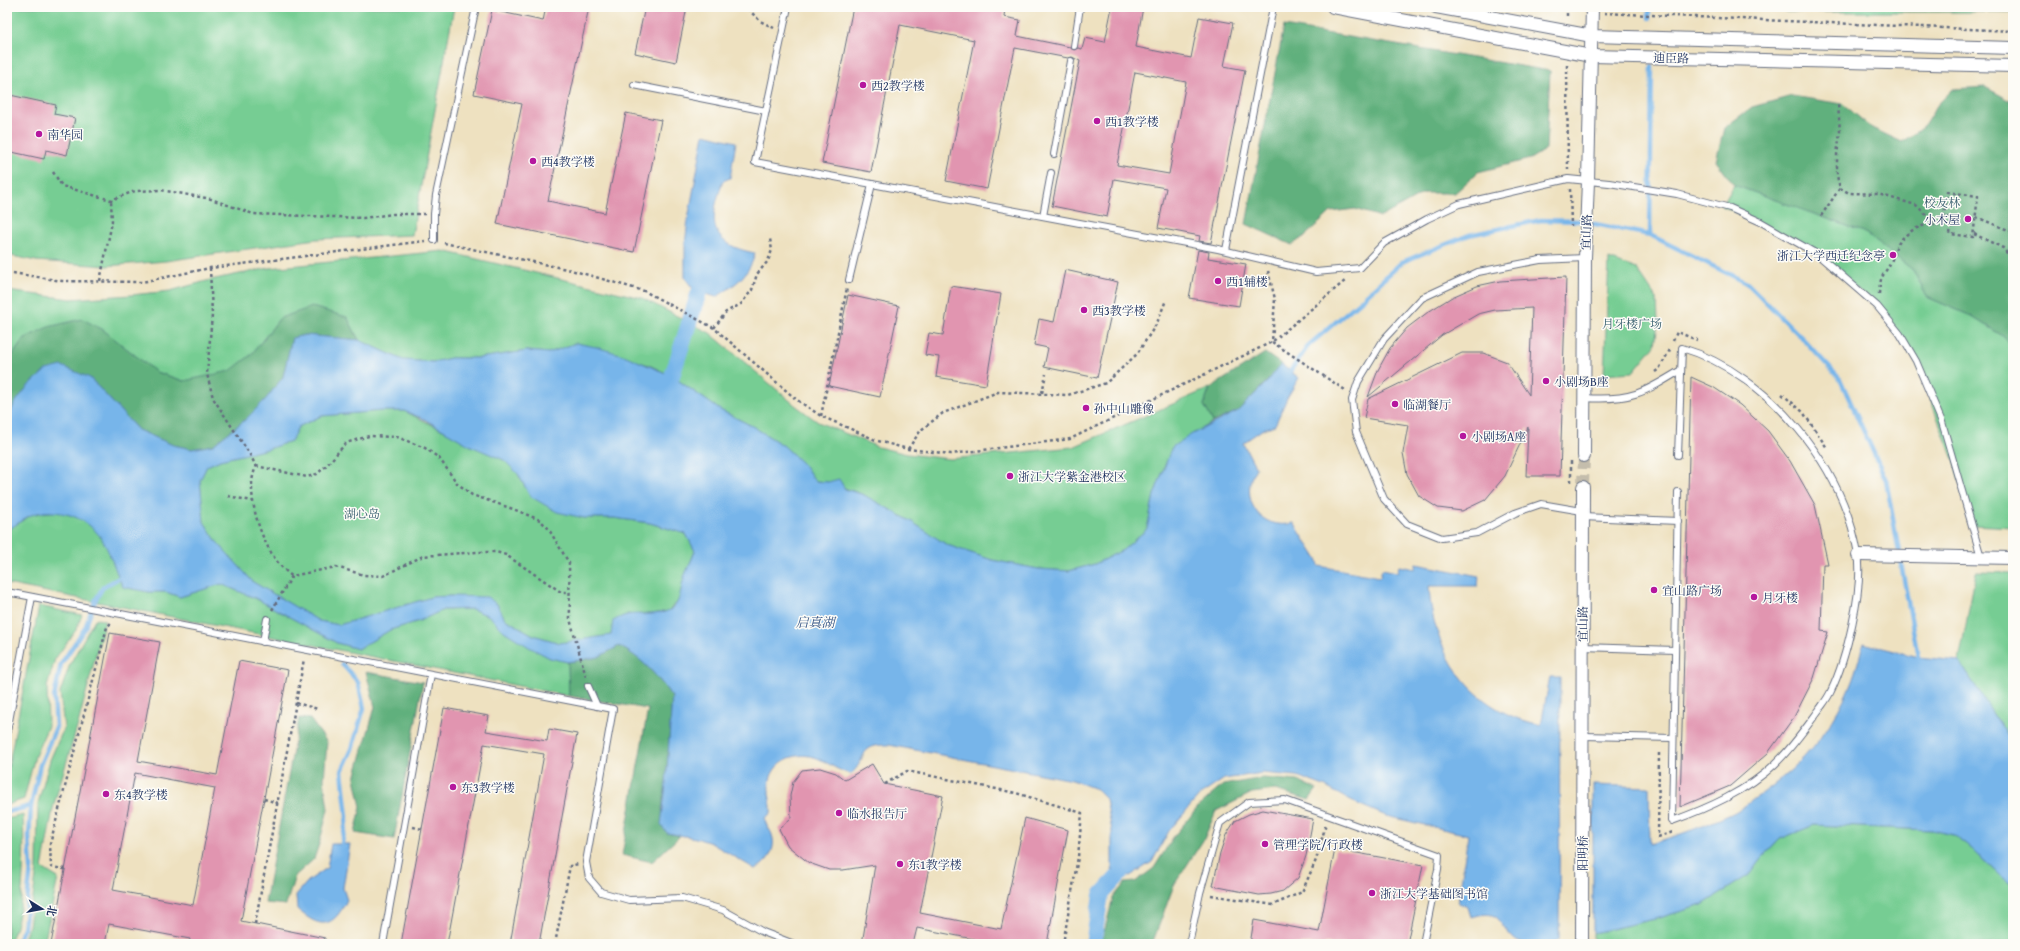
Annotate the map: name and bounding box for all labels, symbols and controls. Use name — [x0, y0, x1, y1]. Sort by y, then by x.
street label: 迪臣路 — [1653, 49, 1689, 67]
place label: 西2教学楼 — [871, 77, 925, 94]
marker: 西2教学楼 — [858, 80, 868, 90]
place label: 西1教学楼 — [1105, 113, 1159, 130]
marker: 西1教学楼 — [1092, 116, 1102, 126]
place label: 南华园 — [47, 126, 83, 143]
marker: 南华园 — [34, 129, 44, 139]
place label: 西4教学楼 — [541, 153, 595, 170]
marker: 西4教学楼 — [528, 156, 538, 166]
park label: 校友林 — [1924, 194, 1961, 211]
place label: 小木屋 — [1924, 211, 1960, 228]
street label: 宜山路 — [1577, 214, 1595, 250]
marker: 小木屋 — [1963, 214, 1973, 224]
place label: 浙江大学西迁纪念亭 — [1777, 247, 1885, 264]
marker: 浙江大学西迁纪念亭 — [1888, 250, 1898, 260]
place label: 西1辅楼 — [1226, 273, 1268, 290]
marker: 西1辅楼 — [1213, 276, 1223, 286]
place label: 西3教学楼 — [1092, 302, 1146, 319]
marker: 西3教学楼 — [1079, 305, 1089, 315]
park label: 月牙楼广场 — [1602, 315, 1662, 332]
place label: 小剧场B座 — [1554, 373, 1609, 390]
marker: 小剧场B座 — [1541, 376, 1551, 386]
place label: 临湖餐厅 — [1403, 396, 1451, 413]
marker: 临湖餐厅 — [1390, 399, 1400, 409]
place label: 孙中山雕像 — [1094, 400, 1154, 417]
marker: 孙中山雕像 — [1081, 403, 1091, 413]
place label: 小剧场A座 — [1471, 428, 1526, 445]
marker: 小剧场A座 — [1458, 431, 1468, 441]
place label: 浙江大学紫金港校区 — [1018, 468, 1126, 485]
marker: 浙江大学紫金港校区 — [1005, 471, 1015, 481]
park label: 湖心岛 — [344, 505, 380, 522]
place label: 宜山路广场 — [1662, 582, 1722, 599]
marker: 宜山路广场 — [1649, 585, 1659, 595]
place label: 月牙楼 — [1762, 589, 1798, 606]
marker: 月牙楼 — [1749, 592, 1759, 602]
street label: 宜山路 — [1574, 606, 1591, 642]
water label: 启真湖 — [795, 613, 836, 632]
place label: 东3教学楼 — [461, 779, 515, 796]
marker: 东3教学楼 — [448, 782, 458, 792]
place label: 东4教学楼 — [114, 786, 168, 803]
marker: 东4教学楼 — [101, 789, 111, 799]
place label: 临水报告厅 — [847, 805, 907, 822]
marker: 临水报告厅 — [834, 808, 844, 818]
street label: 阳明桥 — [1574, 835, 1591, 871]
place label: 管理学院/行政楼 — [1273, 836, 1363, 853]
marker: 管理学院/行政楼 — [1260, 839, 1270, 849]
place label: 东1教学楼 — [908, 856, 962, 873]
marker: 东1教学楼 — [895, 859, 905, 869]
place label: 浙江大学基础图书馆 — [1380, 885, 1488, 902]
marker: 浙江大学基础图书馆 — [1367, 888, 1377, 898]
north arrow — [22, 889, 62, 929]
text: 北 — [43, 904, 61, 918]

